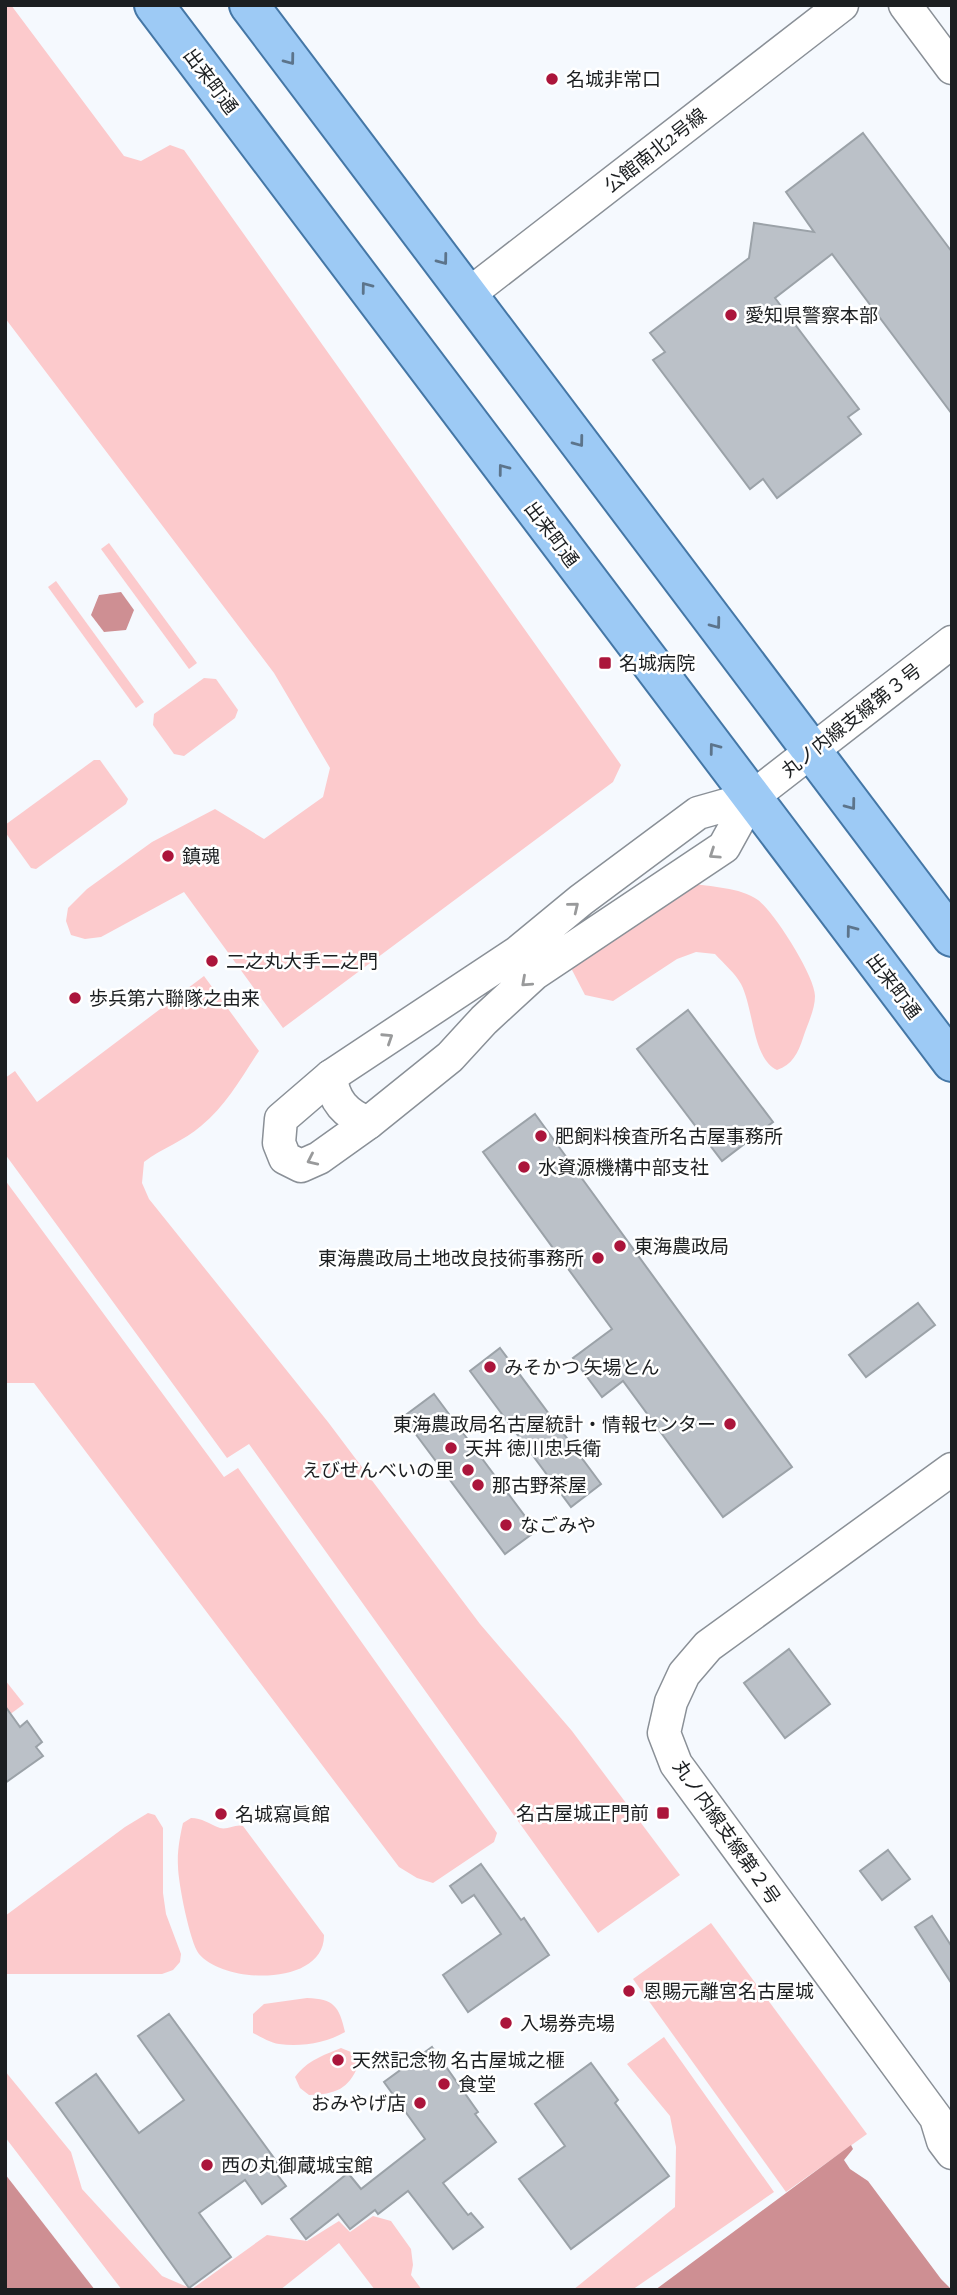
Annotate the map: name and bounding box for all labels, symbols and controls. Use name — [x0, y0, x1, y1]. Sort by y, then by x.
street label: 出来町通 — [179, 45, 242, 118]
one-way arrow — [282, 52, 295, 64]
place label: 名城非常口 — [566, 69, 661, 90]
marker: 名城非常口 — [544, 71, 560, 87]
street label: 公館南北2号線 — [600, 104, 710, 197]
one-way arrow — [435, 252, 447, 265]
one-way arrow — [362, 282, 375, 295]
place label: 愛知県警察本部 — [745, 305, 878, 326]
marker: 愛知県警察本部 — [723, 307, 739, 323]
one-way arrow — [571, 434, 584, 447]
one-way arrow — [499, 464, 511, 476]
street label: 出来町通 — [520, 498, 583, 571]
one-way arrow — [707, 616, 720, 629]
place label: 名城病院 — [619, 653, 695, 674]
marker: 名城病院 — [597, 655, 613, 671]
street label: 丸ノ内線支線第３号 — [777, 659, 925, 781]
one-way arrow — [709, 743, 722, 756]
one-way arrow — [843, 797, 856, 809]
place label: 鎮魂 — [182, 846, 220, 867]
one-way arrow — [709, 846, 722, 858]
marker: 鎮魂 — [160, 848, 176, 864]
one-way arrow — [566, 902, 578, 915]
one-way arrow — [846, 925, 859, 937]
street label: 出来町通 — [862, 950, 925, 1023]
place label: 二之丸大手二之門 — [226, 951, 378, 972]
marker: 二之丸大手二之門 — [204, 953, 220, 969]
one-way arrow — [521, 973, 534, 986]
place label: 歩兵第六聯隊之由来 — [89, 988, 260, 1009]
marker: 歩兵第六聯隊之由来 — [67, 990, 83, 1006]
one-way arrow — [380, 1034, 393, 1046]
place label: 肥飼料検査所名古屋事務所 — [555, 1126, 783, 1147]
marker: 肥飼料検査所名古屋事務所 — [533, 1128, 549, 1144]
one-way arrow — [307, 1152, 319, 1166]
place label: 水資源機構中部支社 — [538, 1157, 709, 1178]
marker: 水資源機構中部支社 — [516, 1159, 532, 1175]
place label: 東海農政局 — [634, 1236, 729, 1257]
marker: 東海農政局 — [612, 1238, 628, 1254]
place label: 東海農政局土地改良技術事務所 — [318, 1248, 584, 1269]
marker: 東海農政局土地改良技術事務所 — [590, 1250, 606, 1266]
place label: みそかつ 矢場とん — [504, 1357, 660, 1378]
marker: みそかつ 矢場とん — [482, 1359, 498, 1375]
place label: 東海農政局名古屋統計・情報センター — [393, 1414, 716, 1435]
marker: 東海農政局名古屋統計・情報センター — [722, 1416, 738, 1432]
place label: 天丼 徳川忠兵衛 — [465, 1438, 602, 1459]
marker: 天丼 徳川忠兵衛 — [443, 1440, 459, 1456]
place label: えびせんべいの里 — [302, 1460, 454, 1481]
marker: えびせんべいの里 — [460, 1462, 476, 1478]
place label: 那古野茶屋 — [492, 1475, 587, 1496]
marker: 那古野茶屋 — [470, 1477, 486, 1493]
place label: なごみや — [520, 1515, 596, 1536]
marker: なごみや — [498, 1517, 514, 1533]
street label: 丸ノ内線支線第２号 — [669, 1756, 784, 1908]
place label: 名古屋城正門前 — [516, 1803, 649, 1824]
place label: 名城寫眞館 — [235, 1804, 330, 1825]
marker: 名古屋城正門前 — [655, 1805, 671, 1821]
marker: 名城寫眞館 — [213, 1806, 229, 1822]
place label: 恩賜元離宮名古屋城 — [643, 1981, 814, 2002]
marker: 恩賜元離宮名古屋城 — [621, 1983, 637, 1999]
place label: 入場券売場 — [520, 2013, 615, 2034]
marker: 入場券売場 — [498, 2015, 514, 2031]
place label: 天然記念物 名古屋城之榧 — [352, 2050, 565, 2071]
marker: 天然記念物 名古屋城之榧 — [330, 2052, 346, 2068]
place label: 食堂 — [458, 2074, 496, 2095]
marker: 食堂 — [436, 2076, 452, 2092]
place label: おみやげ店 — [311, 2093, 406, 2114]
marker: おみやげ店 — [412, 2095, 428, 2111]
place label: 西の丸御蔵城宝館 — [221, 2155, 373, 2176]
marker: 西の丸御蔵城宝館 — [199, 2157, 215, 2173]

